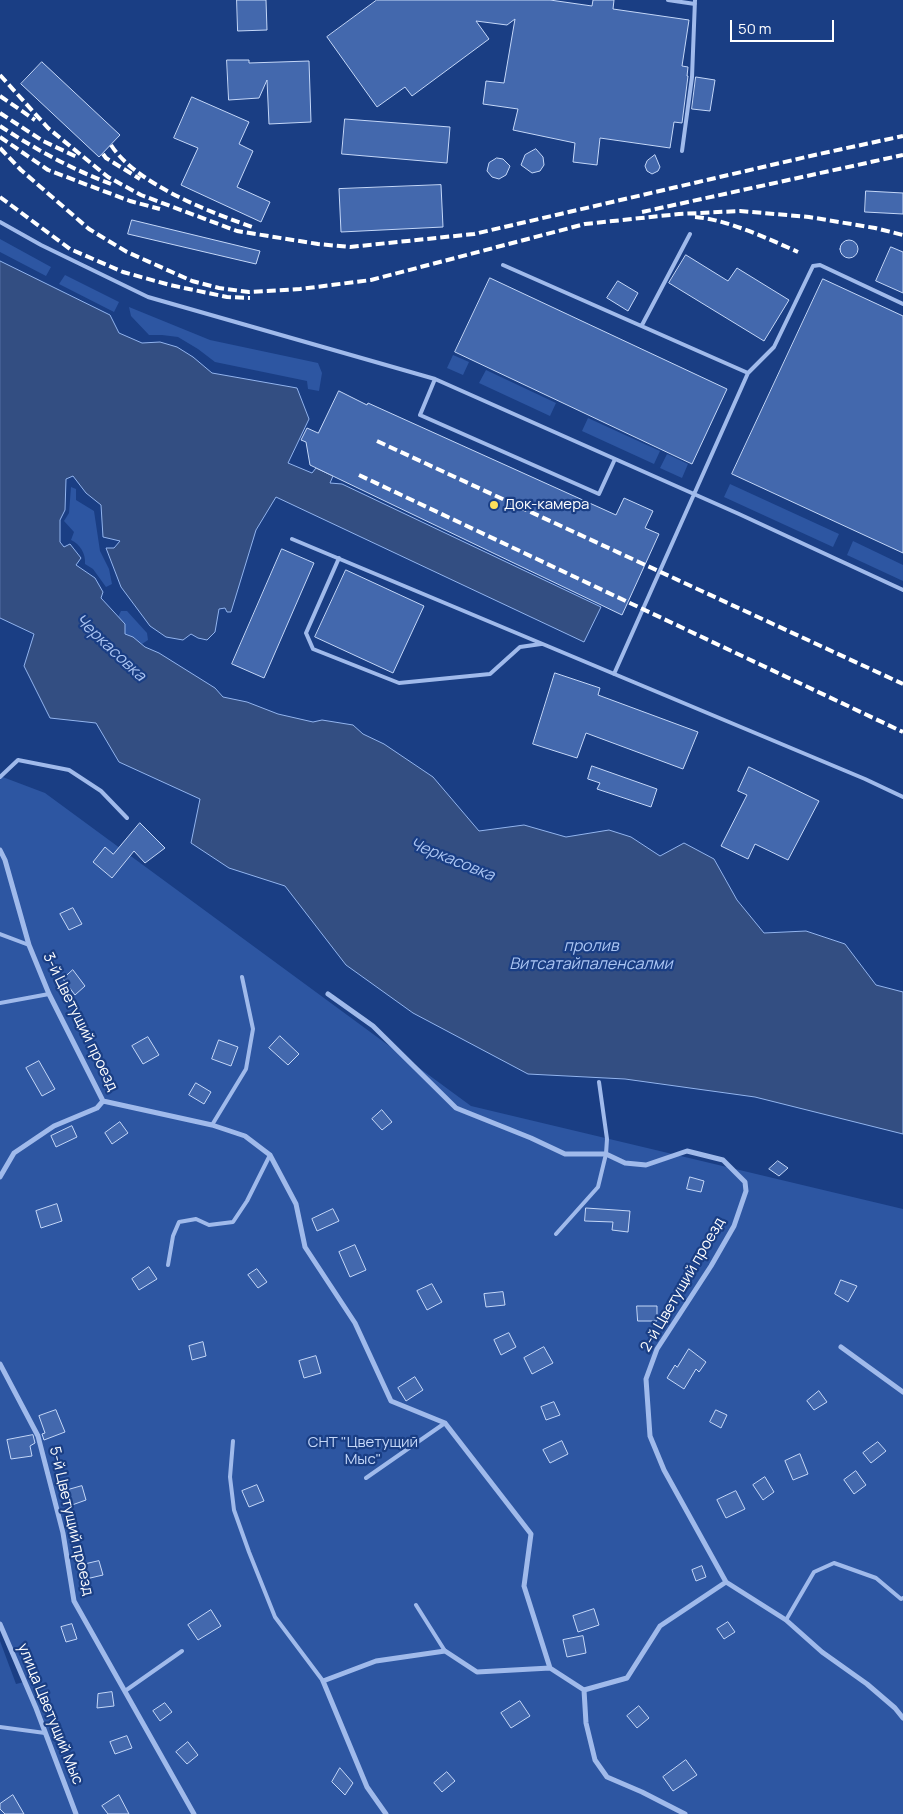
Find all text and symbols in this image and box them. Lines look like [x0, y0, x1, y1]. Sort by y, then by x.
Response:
scale bar [733, 10, 837, 42]
text: 50 m [738, 18, 772, 39]
place label: Док-камера [504, 496, 589, 514]
marker: Док-камера [488, 499, 500, 511]
water label: Черкасовка [71, 610, 149, 686]
water label: Черкасовка [407, 834, 497, 886]
water label: пролив Витсатайпаленсалми [509, 937, 673, 975]
street label: 3-й Цветущий проезд [39, 950, 121, 1094]
street label: 2-й Цветущий проезд [637, 1215, 729, 1355]
park label: СНТ "Цветущий Мыс" [308, 1434, 418, 1469]
street label: 5-й Цветущий проезд [45, 1445, 97, 1597]
street label: улица Цветущий Мыс [13, 1641, 87, 1787]

